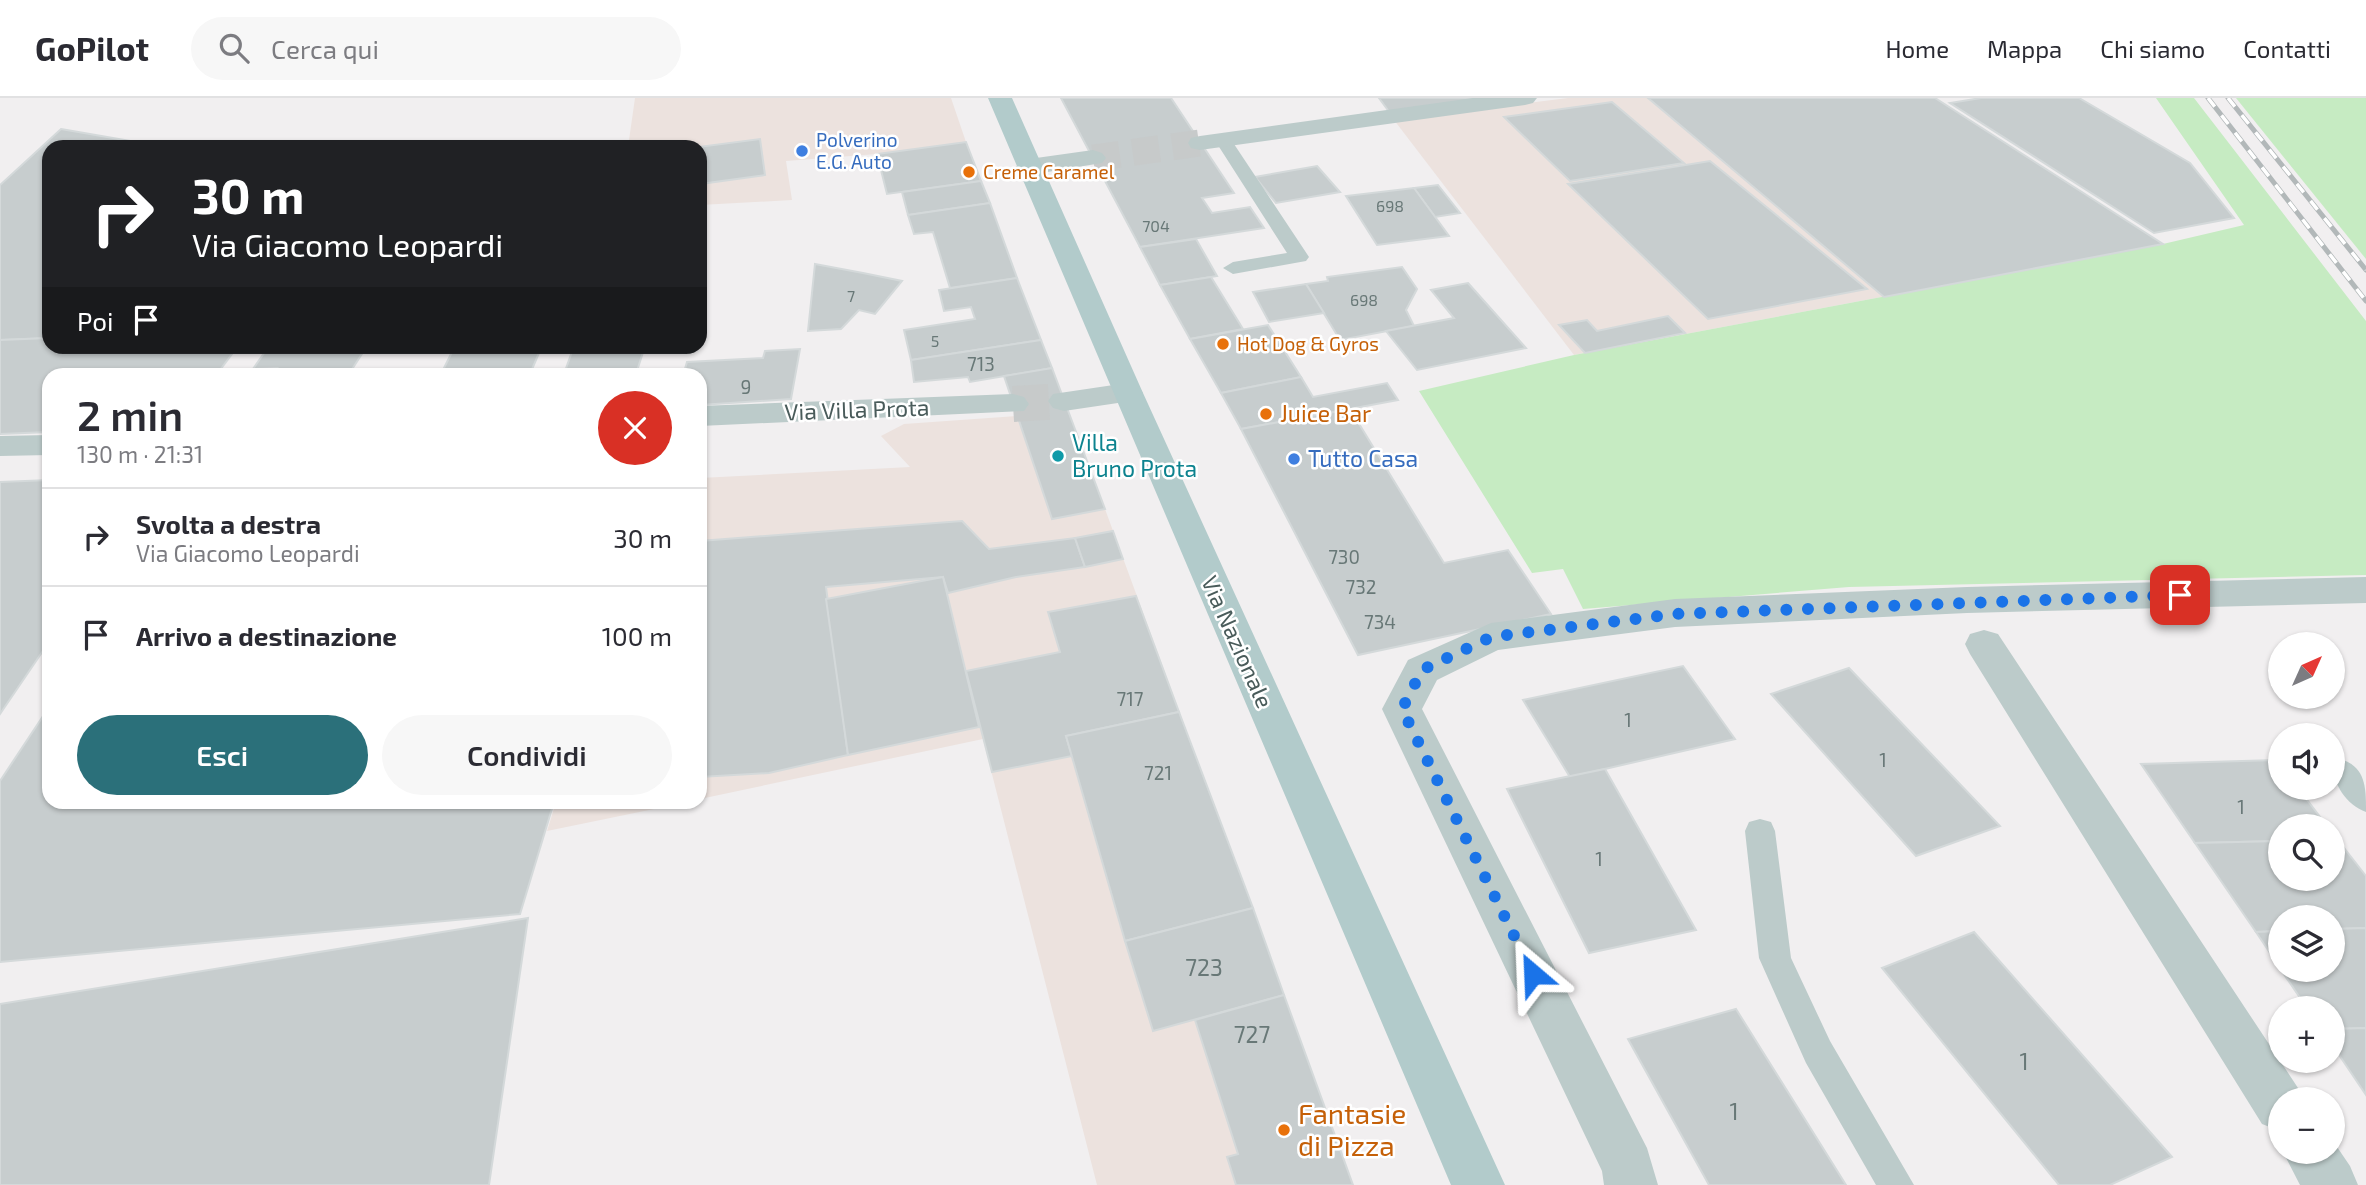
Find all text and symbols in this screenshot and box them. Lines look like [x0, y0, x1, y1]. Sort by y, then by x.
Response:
search box [191, 17, 681, 80]
text: GoPilot [35, 28, 149, 68]
icon: search [215, 29, 253, 67]
text: Cerca qui [271, 33, 379, 64]
text: Home [1885, 34, 1949, 63]
text: Mappa [1987, 34, 2062, 63]
text: Chi siamo [2100, 34, 2205, 63]
text: Contatti [2243, 34, 2331, 63]
place label: Polverino E.G. Auto [816, 128, 897, 173]
marker: Polverino E.G. Auto [794, 143, 810, 159]
place label: Creme Caramel [983, 160, 1115, 183]
marker: Creme Caramel [961, 164, 977, 180]
text: 30 m [192, 165, 304, 224]
icon: right [77, 168, 168, 259]
house number: 698 [1376, 196, 1404, 215]
house number: 704 [1142, 216, 1170, 235]
text: Via Giacomo Leopardi [192, 225, 503, 263]
house number: 7 [847, 286, 855, 305]
house number: 698 [1350, 290, 1378, 309]
icon: arrive [127, 301, 165, 339]
text: Poi [77, 305, 113, 336]
house number: 5 [931, 331, 939, 350]
place label: Hot Dog & Gyros [1237, 332, 1379, 355]
marker: Hot Dog & Gyros [1215, 336, 1231, 352]
house number: 713 [967, 352, 995, 375]
house number: 9 [741, 375, 751, 398]
text: 2 min [77, 389, 183, 439]
button: close [598, 391, 672, 465]
street label: Via Villa Prota [784, 392, 930, 426]
place label: Juice Bar [1280, 399, 1371, 427]
marker: Juice Bar [1258, 406, 1274, 422]
place label: Villa Bruno Prota [1072, 428, 1197, 482]
text: 130 m · 21:31 [77, 440, 203, 468]
place label: Tutto Casa [1308, 444, 1418, 472]
marker: Villa Bruno Prota [1050, 448, 1066, 464]
marker: Tutto Casa [1286, 451, 1302, 467]
text: Svolta a destra [136, 508, 321, 539]
icon: right [77, 518, 115, 556]
text: 30 m [613, 522, 672, 553]
text: Via Giacomo Leopardi [136, 539, 360, 567]
house number: 730 [1328, 545, 1360, 568]
pin [2150, 565, 2210, 625]
street label: Via Nazionale [1196, 571, 1280, 712]
house number: 732 [1346, 575, 1376, 598]
icon: arrive [2161, 576, 2199, 614]
house number: 734 [1364, 610, 1396, 633]
icon: arrive [77, 616, 115, 654]
text: Arrivo a destinazione [136, 620, 397, 651]
text: 100 m [602, 620, 672, 651]
north arrow [2268, 632, 2345, 709]
map controls [2268, 632, 2345, 1164]
house number: 717 [1116, 687, 1144, 710]
house number: 1 [1624, 708, 1632, 731]
button: Esci [77, 715, 368, 795]
button: Condividi [382, 715, 672, 795]
button: sound [2268, 723, 2345, 800]
house number: 1 [1879, 748, 1887, 771]
house number: 721 [1144, 761, 1172, 784]
house number: 1 [2237, 795, 2245, 818]
button: search [2268, 814, 2345, 891]
house number: 1 [1595, 847, 1603, 870]
button: layers [2268, 905, 2345, 982]
position arrow [1496, 937, 1570, 1011]
house number: 723 [1185, 953, 1223, 981]
button: + [2268, 996, 2345, 1073]
house number: 727 [1234, 1020, 1270, 1048]
house number: 1 [2019, 1047, 2029, 1075]
button: − [2268, 1087, 2345, 1164]
place label: Fantasie di Pizza [1298, 1096, 1406, 1162]
house number: 1 [1729, 1097, 1739, 1125]
marker: Fantasie di Pizza [1276, 1122, 1292, 1138]

